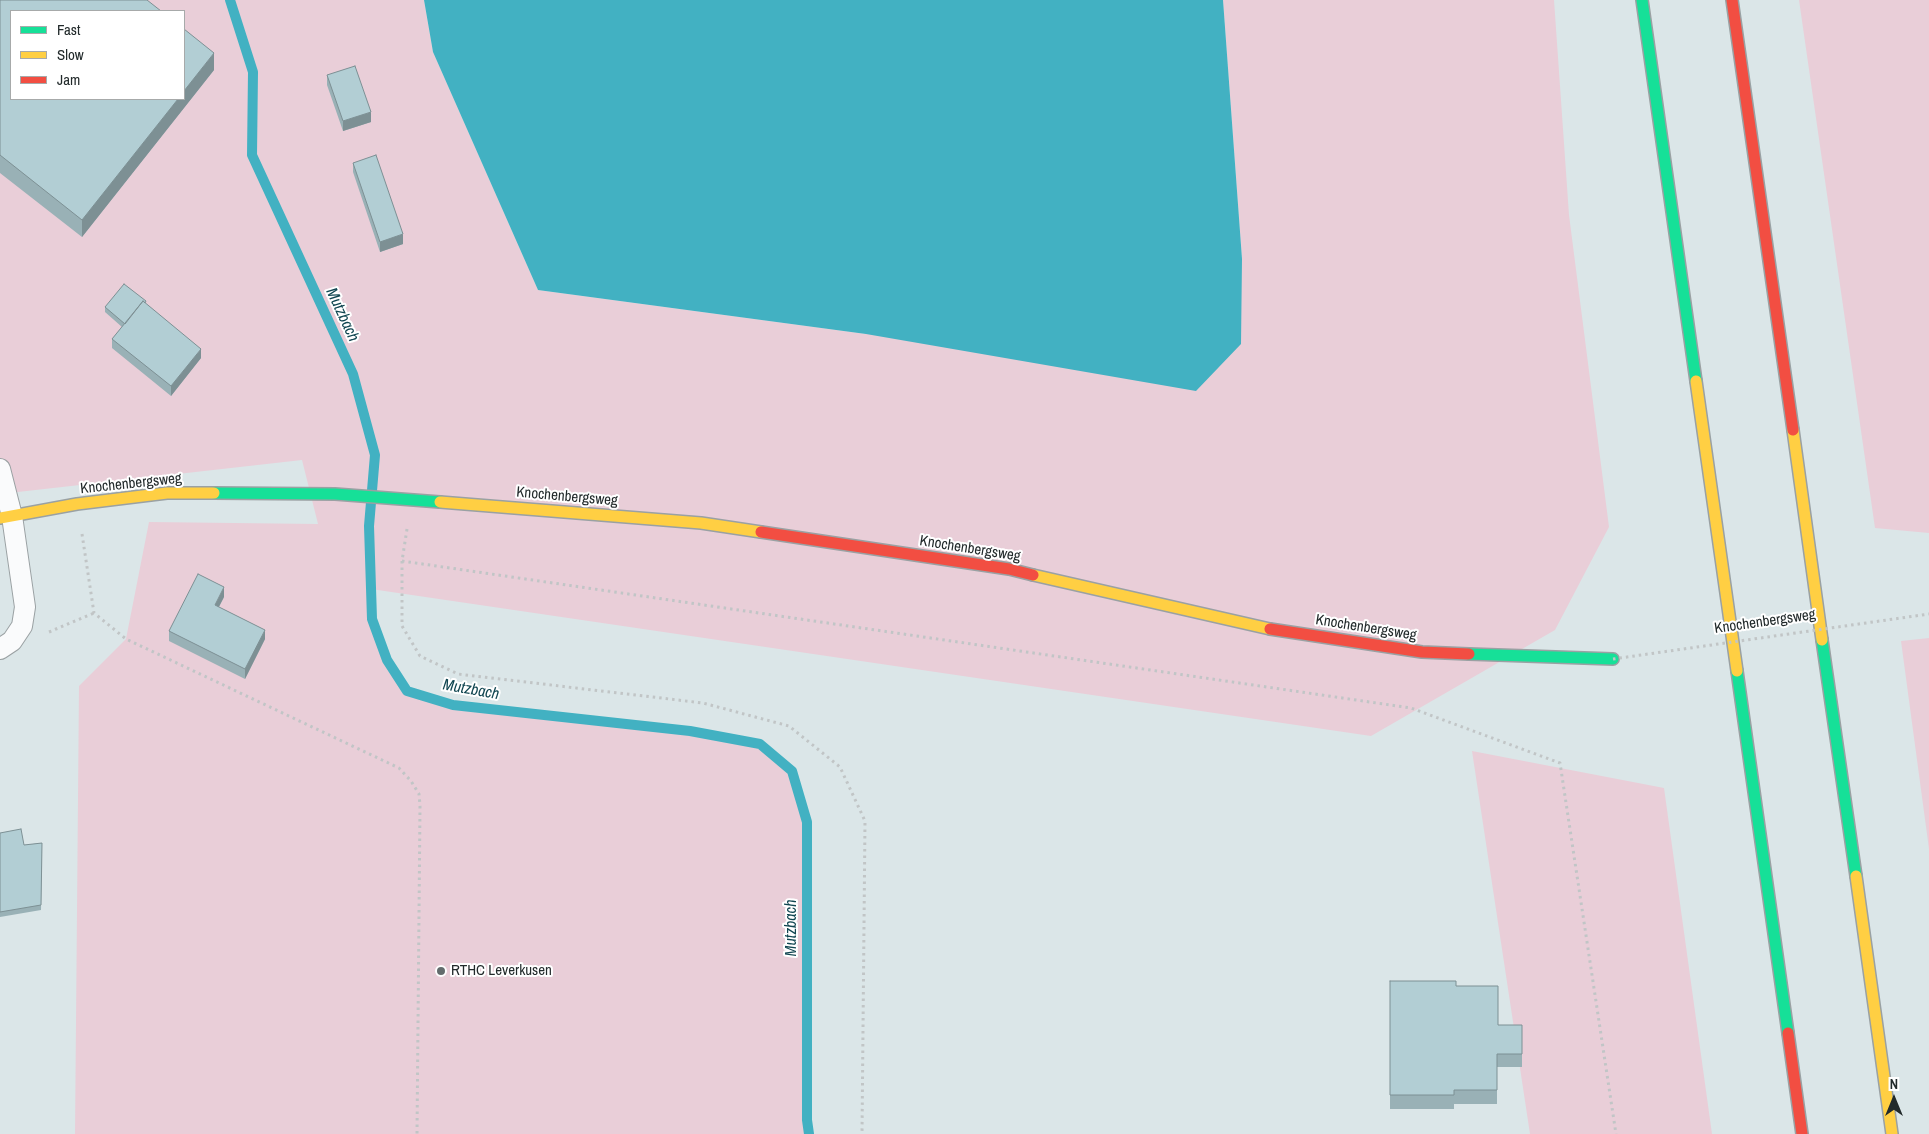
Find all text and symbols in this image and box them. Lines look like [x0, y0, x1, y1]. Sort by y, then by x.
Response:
legend [10, 10, 185, 100]
text: Fast [57, 19, 80, 40]
text: Slow [57, 44, 84, 65]
text: Jam [57, 69, 80, 90]
water label: Mutzbach [321, 285, 363, 345]
street label: Knochenbergsweg [79, 470, 183, 498]
street label: Knochenbergsweg [515, 484, 619, 510]
street label: Knochenbergsweg [918, 532, 1022, 566]
street label: Knochenbergsweg [1713, 606, 1817, 638]
street label: Knochenbergsweg [1314, 611, 1418, 645]
water label: Mutzbach [441, 676, 501, 704]
water label: Mutzbach [782, 900, 802, 956]
place label: RTHC Leverkusen [451, 962, 552, 980]
marker: RTHC Leverkusen [435, 965, 447, 977]
north arrow [1869, 1074, 1919, 1124]
text: N [1890, 1075, 1898, 1093]

